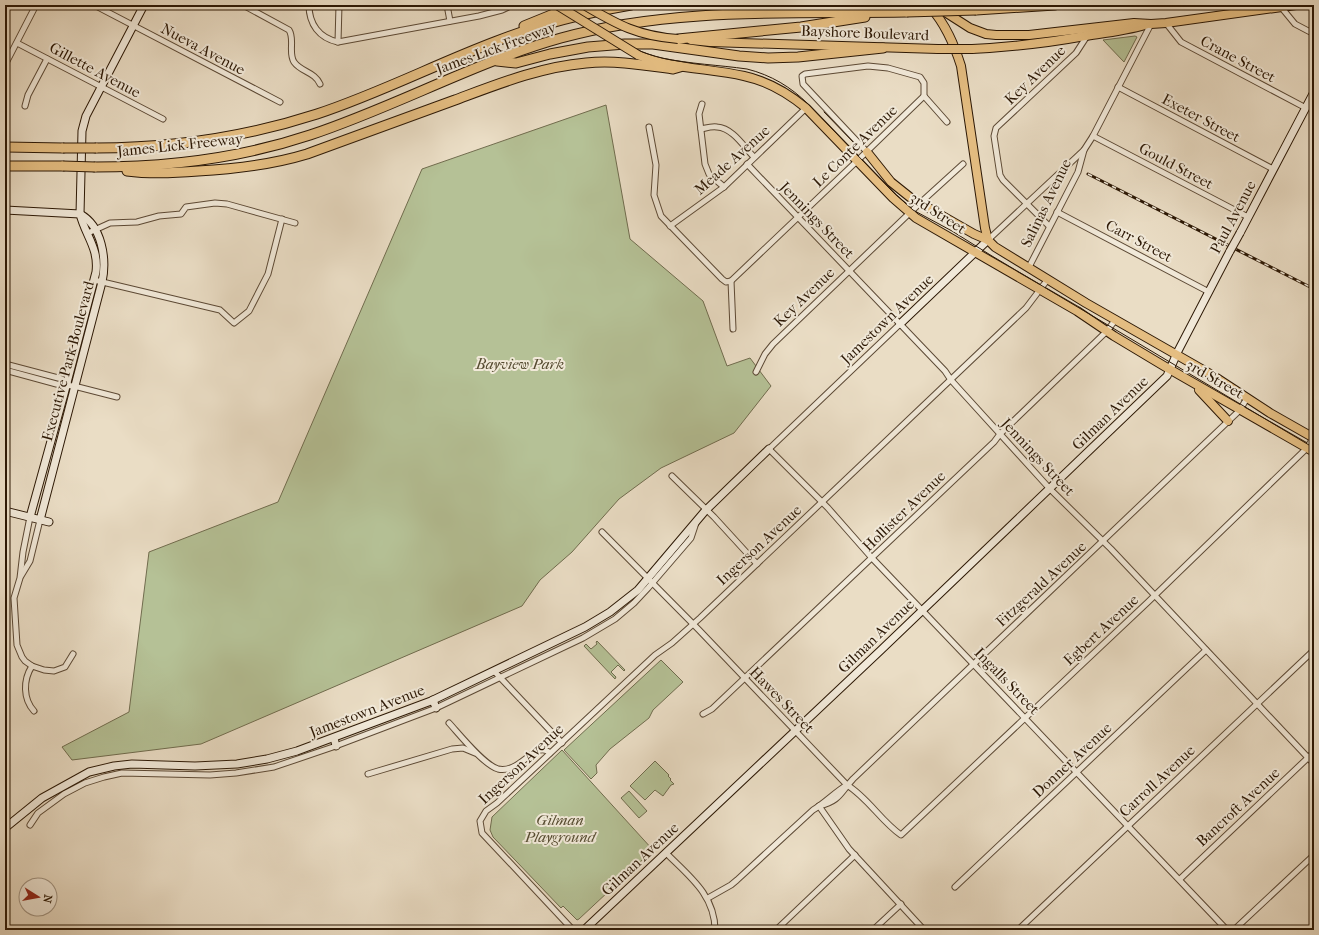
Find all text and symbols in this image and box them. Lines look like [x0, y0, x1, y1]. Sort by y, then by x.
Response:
street label: James Lick Freeway [433, 18, 559, 78]
street label: Nueva Avenue [158, 19, 249, 79]
street label: Bayshore Boulevard [801, 22, 930, 44]
street label: Crane Street [1197, 32, 1279, 87]
street label: Gillette Avenue [46, 38, 144, 102]
street label: Key Avenue [1001, 41, 1070, 108]
street label: Exeter Street [1159, 90, 1244, 146]
street label: Le Conte Avenue [809, 101, 901, 191]
street label: Meade Avenue [691, 121, 774, 199]
street label: James Lick Freeway [115, 129, 245, 161]
street label: Gould Street [1136, 139, 1217, 193]
street label: Salinas Avenue [1017, 155, 1075, 250]
street label: Jennings Street [775, 177, 859, 263]
street label: Paul Avenue [1206, 177, 1260, 257]
street label: 3rd Street [907, 188, 970, 238]
street label: Carr Street [1103, 216, 1176, 266]
street label: Key Avenue [770, 263, 839, 330]
street label: Jamestown Avenue [836, 270, 937, 368]
street label: Executive Park Boulevard [38, 278, 98, 443]
park label: Bayview Park [475, 355, 564, 373]
street label: 3rd Street [1183, 355, 1247, 403]
street label: Gilman Avenue [1068, 372, 1152, 454]
street label: Jennings Street [997, 414, 1079, 500]
street label: Hollister Avenue [859, 467, 950, 555]
street label: Ingerson Avenue [713, 501, 806, 589]
street label: Fitzgerald Avenue [992, 537, 1090, 630]
street label: Egbert Avenue [1060, 590, 1143, 669]
street label: Gilman Avenue [834, 595, 918, 677]
street label: Ingalls Street [971, 644, 1044, 719]
street label: Hawes Street [746, 663, 818, 737]
street label: Jamestown Avenue [306, 681, 428, 742]
street label: Donner Avenue [1029, 718, 1116, 801]
street label: Ingerson Avenue [475, 720, 568, 808]
street label: Carroll Avenue [1115, 741, 1199, 821]
street label: Bancroft Avenue [1192, 763, 1284, 850]
park label: Gilman Playground [524, 811, 598, 846]
street label: Gilman Avenue [598, 818, 683, 899]
north arrow [18, 877, 58, 917]
text: N [40, 893, 55, 905]

